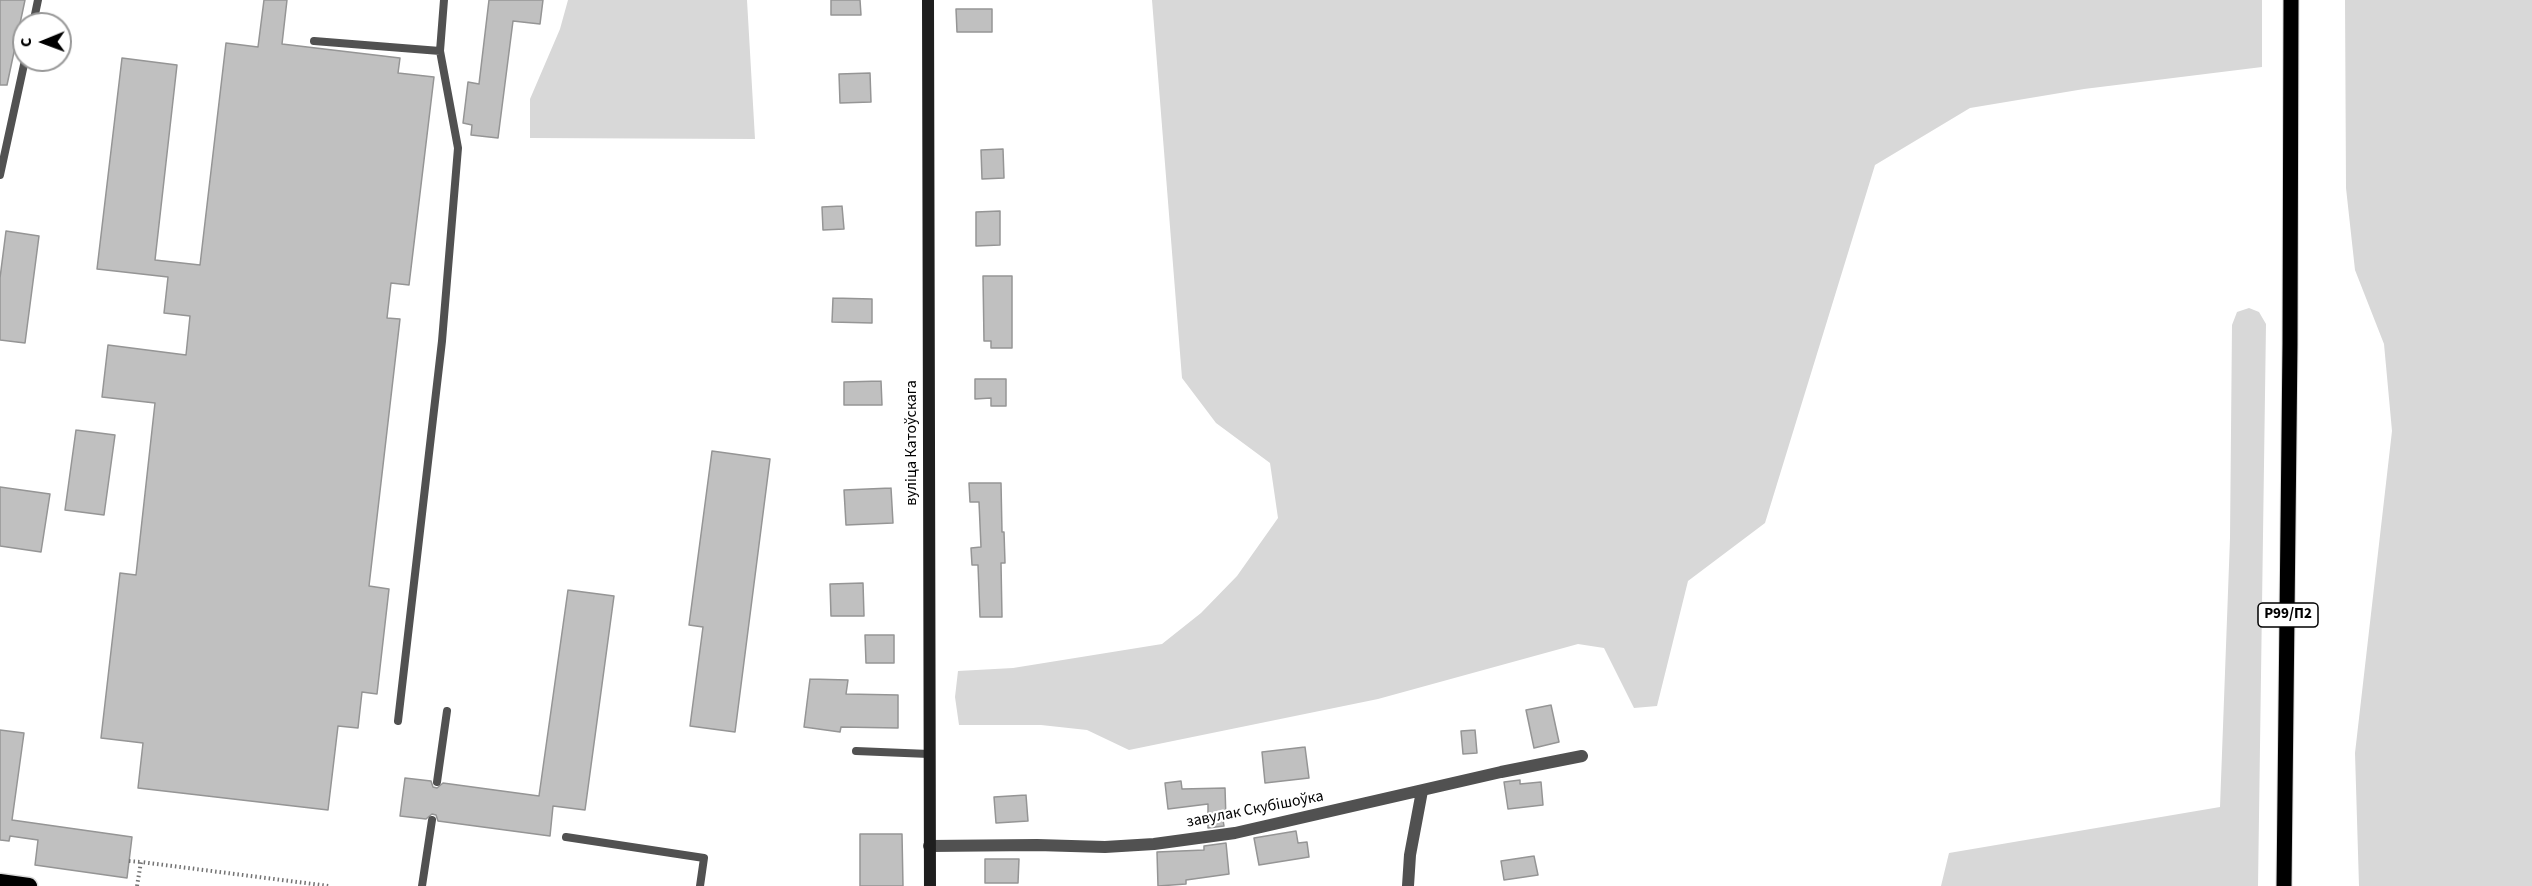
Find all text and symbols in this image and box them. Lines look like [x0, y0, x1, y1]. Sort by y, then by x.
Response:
north arrow [12, 12, 72, 72]
text: С [15, 37, 37, 47]
street label: вуліца Катоўскага [902, 380, 922, 506]
road number: Р99/П2 [2258, 603, 2318, 627]
street label: завулак Скубішоўка [1185, 787, 1325, 833]

